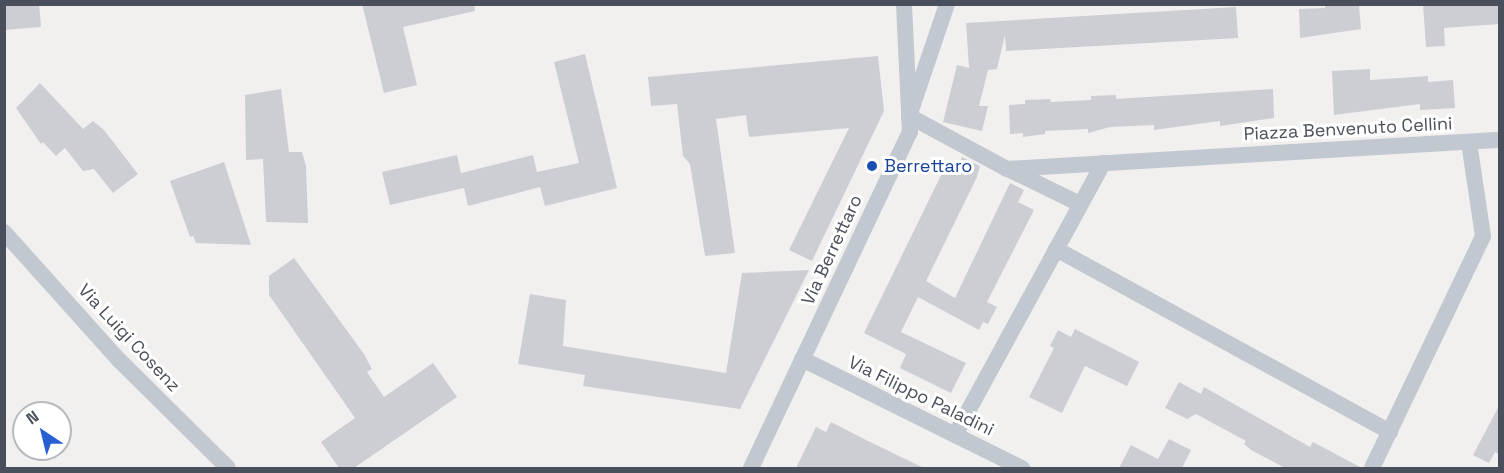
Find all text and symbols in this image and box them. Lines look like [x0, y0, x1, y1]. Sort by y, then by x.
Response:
street label: Piazza Benvenuto Cellini [1243, 113, 1453, 145]
place label: Berrettaro [884, 155, 972, 177]
marker: Berrettaro [865, 159, 879, 173]
street label: Via Berrettaro [797, 192, 867, 308]
street label: Via Luigi Cosenz [74, 280, 184, 396]
street label: Via Filippo Paladini [845, 351, 997, 441]
north arrow [12, 401, 72, 461]
text: N [22, 406, 43, 429]

